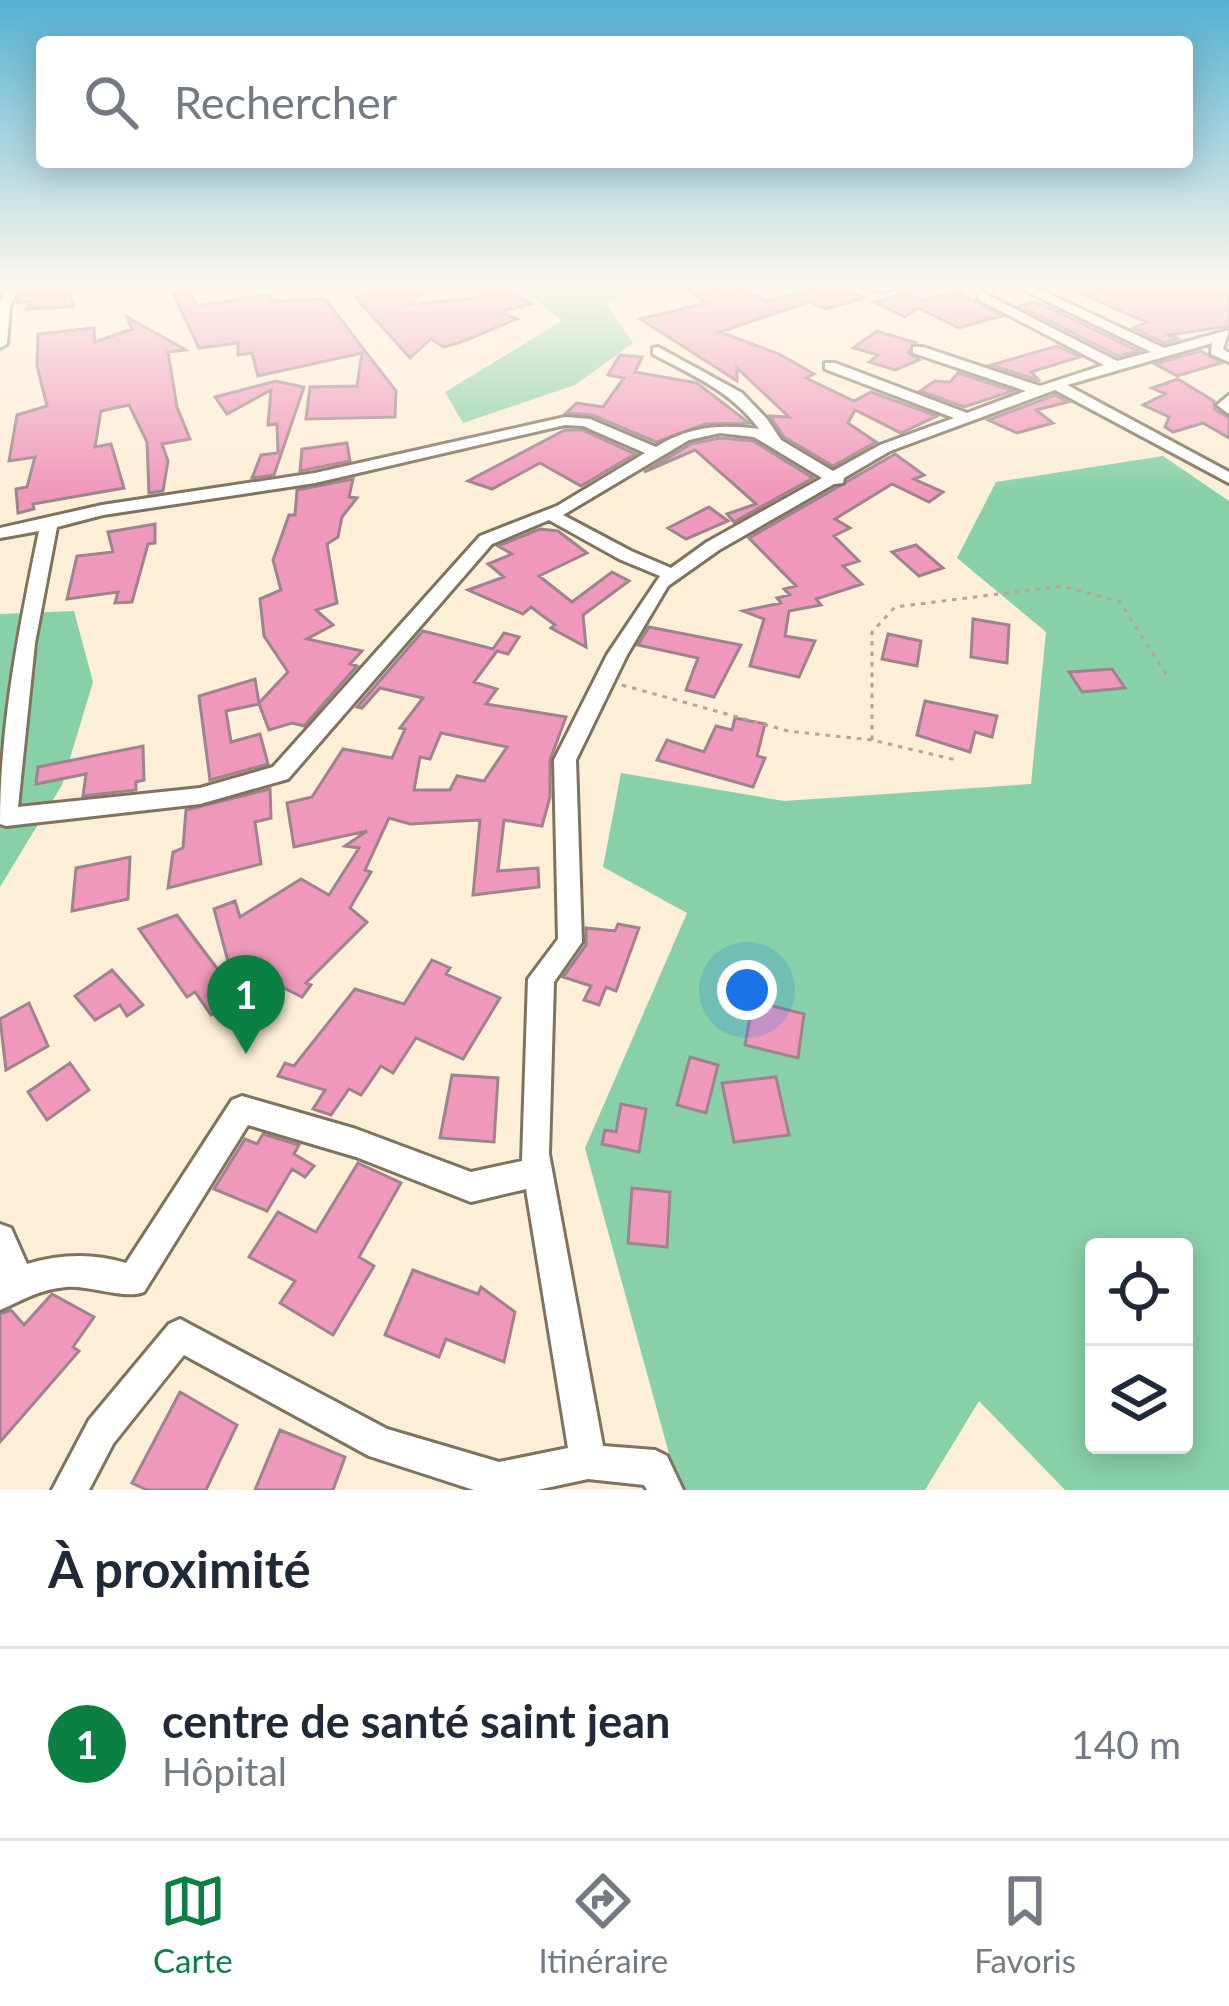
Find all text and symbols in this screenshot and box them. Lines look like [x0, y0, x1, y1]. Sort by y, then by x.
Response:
search box [36, 36, 1193, 168]
icon: search [78, 69, 144, 135]
text: Rechercher [174, 75, 397, 129]
pin: 1 [207, 955, 285, 1054]
your location [717, 960, 777, 1020]
map controls [1085, 1238, 1193, 1454]
button: locate [1085, 1238, 1193, 1346]
button: layers [1085, 1346, 1193, 1454]
text: À proximité [48, 1538, 311, 1599]
text: centre de santé saint jean [162, 1694, 670, 1748]
text: 1 [76, 1721, 98, 1767]
text: 140 m [1071, 1721, 1181, 1767]
text: Hôpital [162, 1748, 287, 1794]
tab: Carte [153, 1868, 233, 1980]
tab: Itinéraire [539, 1868, 668, 1980]
tab: Favoris [974, 1868, 1076, 1980]

